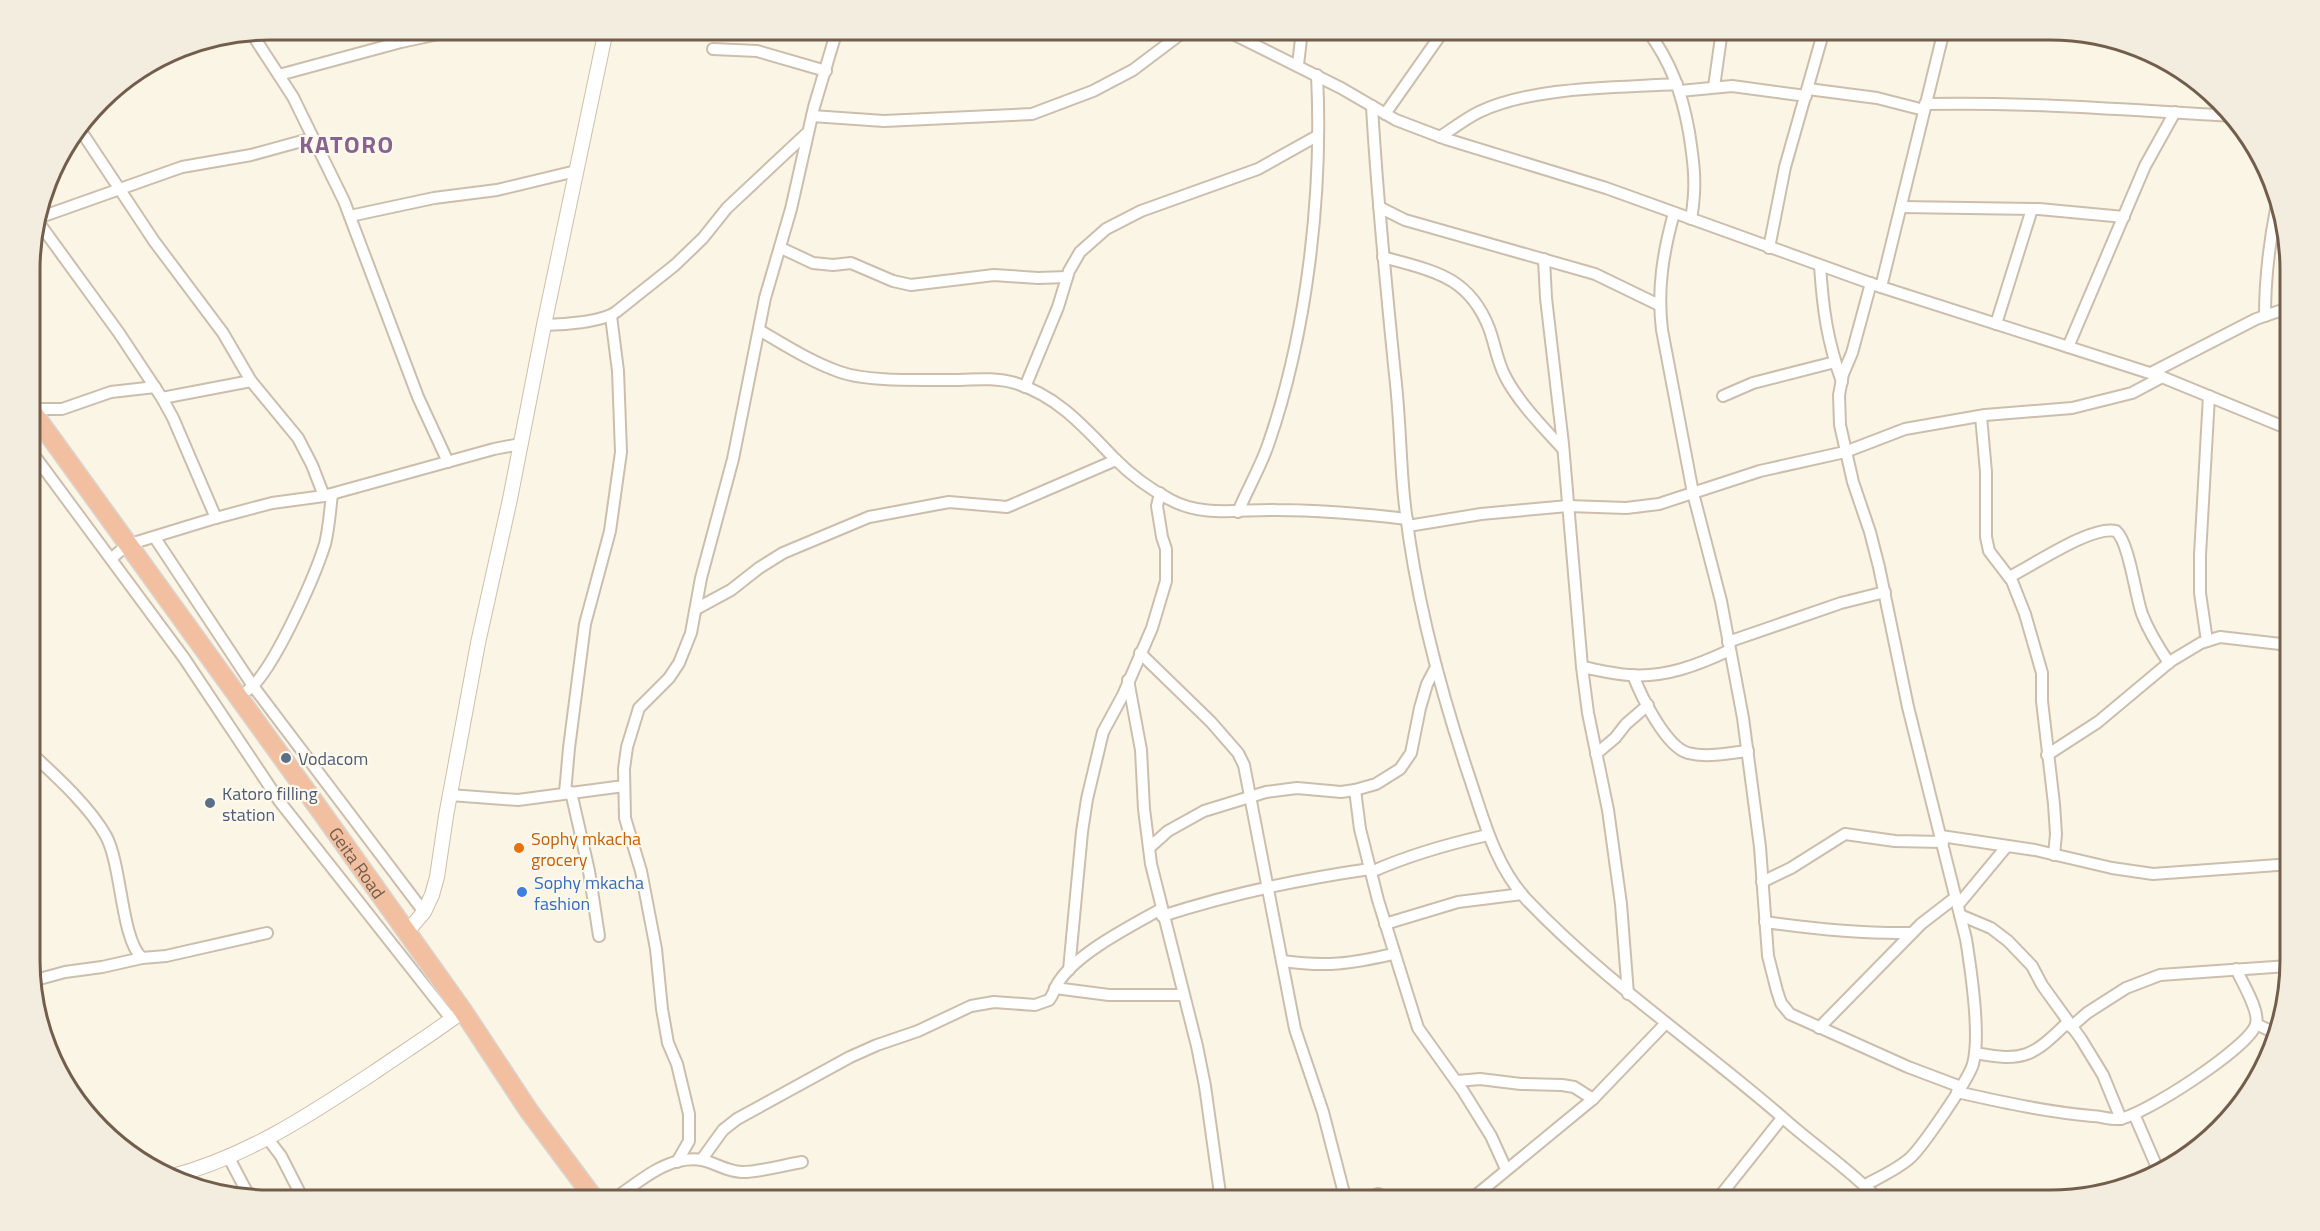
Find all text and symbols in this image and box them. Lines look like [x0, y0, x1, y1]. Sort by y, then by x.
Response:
district label: KATORO [299, 126, 395, 162]
place label: Vodacom [298, 745, 368, 772]
marker: Vodacom [279, 751, 293, 765]
place label: Katoro filling station [222, 780, 318, 828]
marker: Katoro filling station [203, 796, 217, 810]
street label: Geita Road [322, 821, 392, 904]
place label: Sophy mkacha grocery [531, 825, 641, 873]
marker: Sophy mkacha grocery [512, 841, 526, 855]
place label: Sophy mkacha fashion [534, 869, 644, 917]
marker: Sophy mkacha fashion [515, 885, 529, 899]

